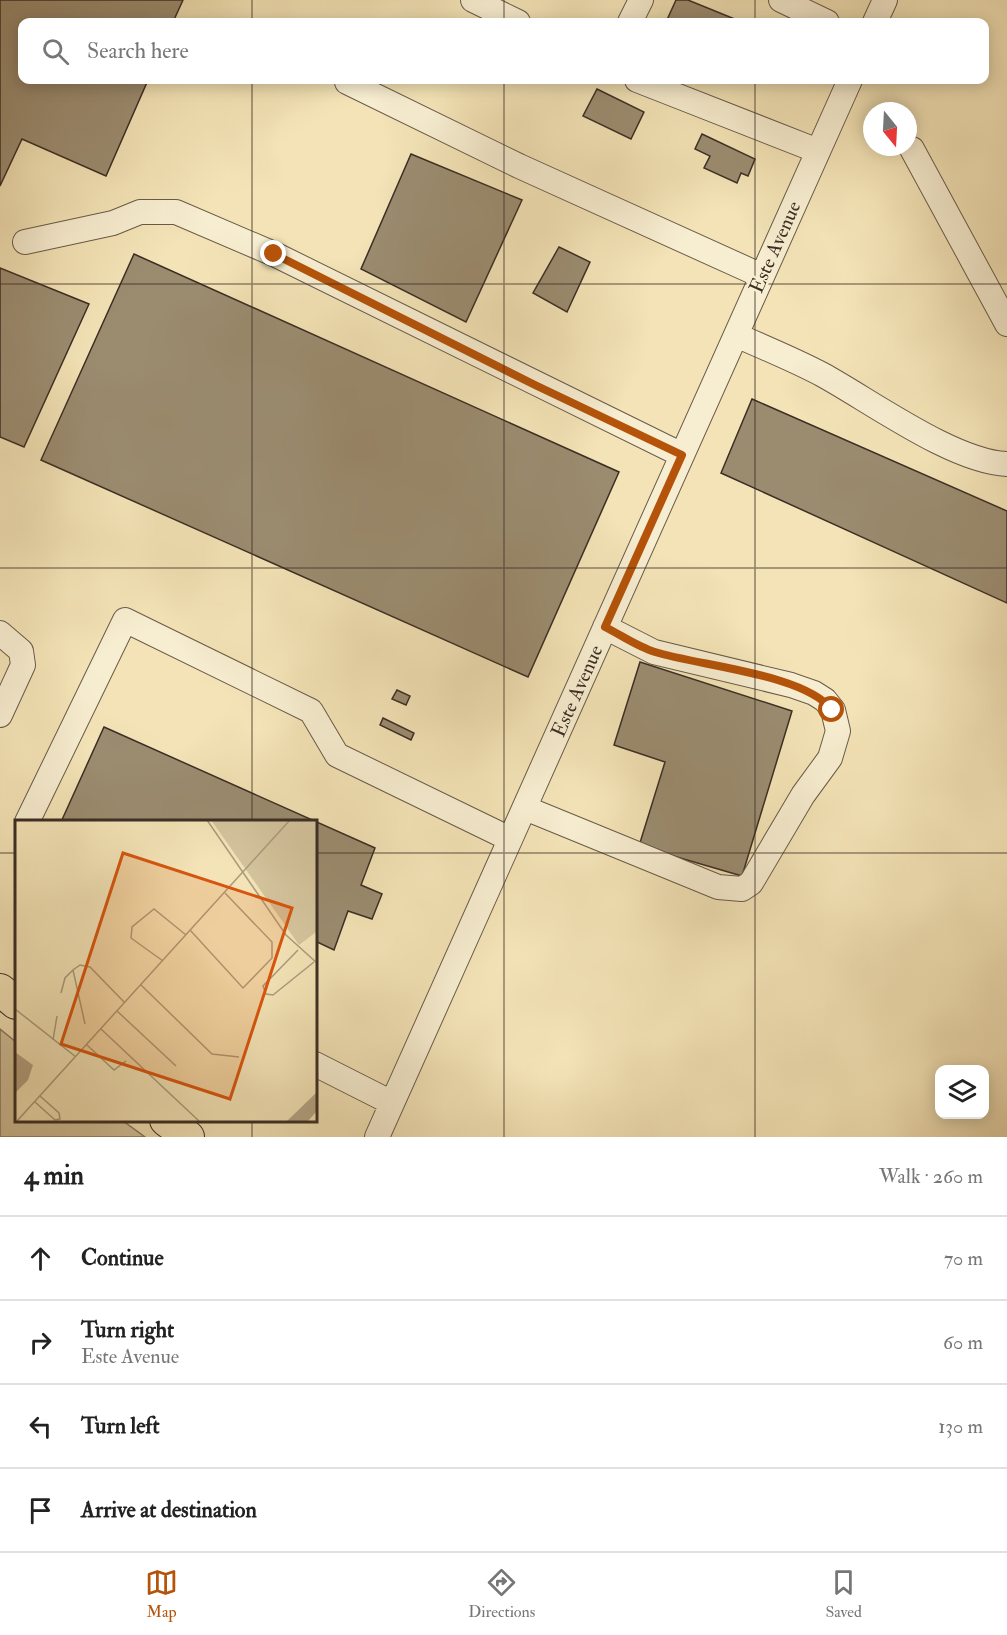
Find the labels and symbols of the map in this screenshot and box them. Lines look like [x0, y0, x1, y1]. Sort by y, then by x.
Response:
north arrow [863, 102, 917, 156]
street label: Este Avenue [744, 197, 806, 297]
route end [260, 240, 286, 266]
street label: Este Avenue [546, 641, 608, 741]
route start [818, 696, 844, 722]
inset map [15, 820, 316, 1122]

